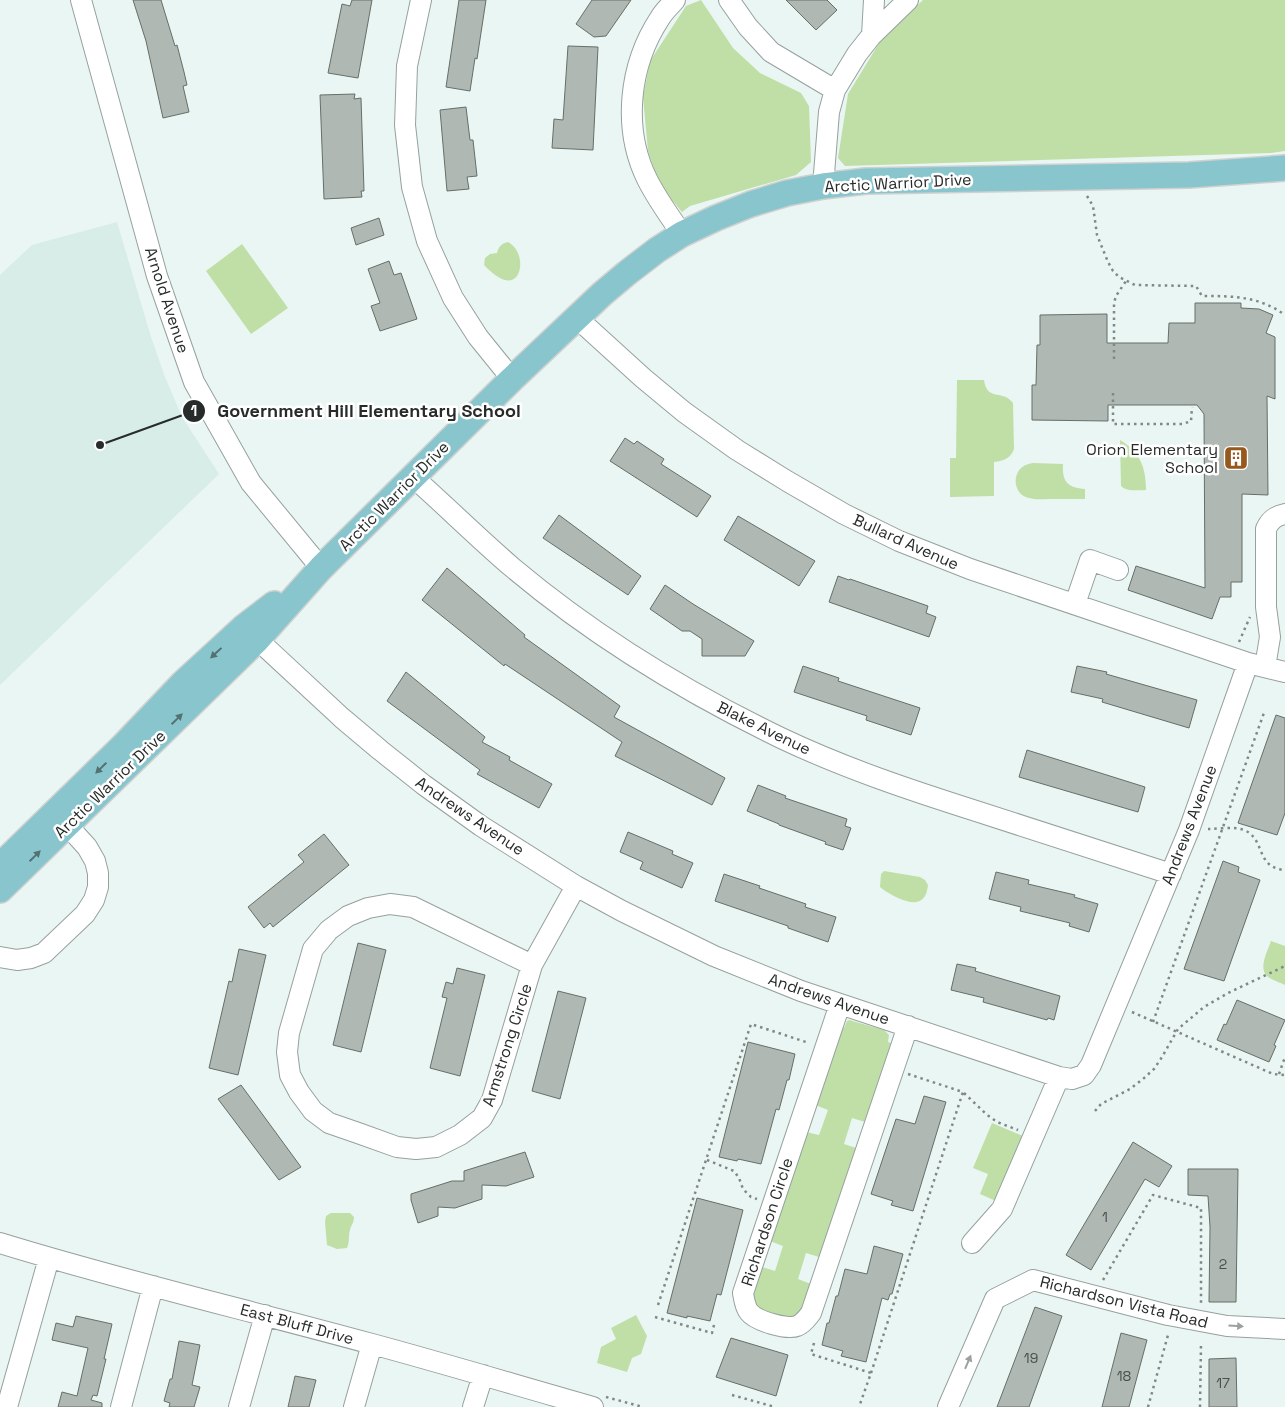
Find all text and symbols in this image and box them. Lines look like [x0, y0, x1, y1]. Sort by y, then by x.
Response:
street label: Arctic Warrior Drive [824, 169, 972, 197]
street label: Arnold Avenue [140, 244, 194, 356]
callout: Government Hill Elementary School [182, 394, 530, 427]
text: Government Hill Elementary School [217, 399, 521, 422]
text: 1 [191, 401, 197, 420]
street label: Arctic Warrior Drive [334, 436, 454, 556]
place label: Orion Elementary School [1086, 439, 1218, 478]
building icon: Orion Elementary School [1223, 445, 1249, 471]
street label: Bullard Avenue [850, 509, 962, 575]
one-way arrow [210, 647, 222, 659]
street label: Blake Avenue [714, 696, 814, 760]
one-way arrow [170, 713, 182, 725]
street label: Arctic Warrior Drive [50, 725, 170, 843]
one-way arrow [95, 762, 107, 774]
street label: Andrews Avenue [1156, 762, 1222, 888]
street label: Andrews Avenue [412, 772, 528, 860]
one-way arrow [29, 850, 41, 862]
street label: Andrews Avenue [766, 968, 892, 1030]
street label: Armstrong Circle [477, 981, 537, 1109]
street label: Richardson Circle [736, 1155, 798, 1289]
house number: 1 [1102, 1208, 1108, 1226]
house number: 2 [1219, 1255, 1227, 1273]
street label: Richardson Vista Road [1038, 1271, 1210, 1333]
street label: East Bluff Drive [238, 1299, 356, 1349]
one-way arrow [1228, 1323, 1244, 1331]
house number: 19 [1024, 1349, 1038, 1367]
one-way arrow [964, 1355, 972, 1369]
house number: 18 [1117, 1367, 1132, 1385]
house number: 17 [1216, 1374, 1230, 1392]

